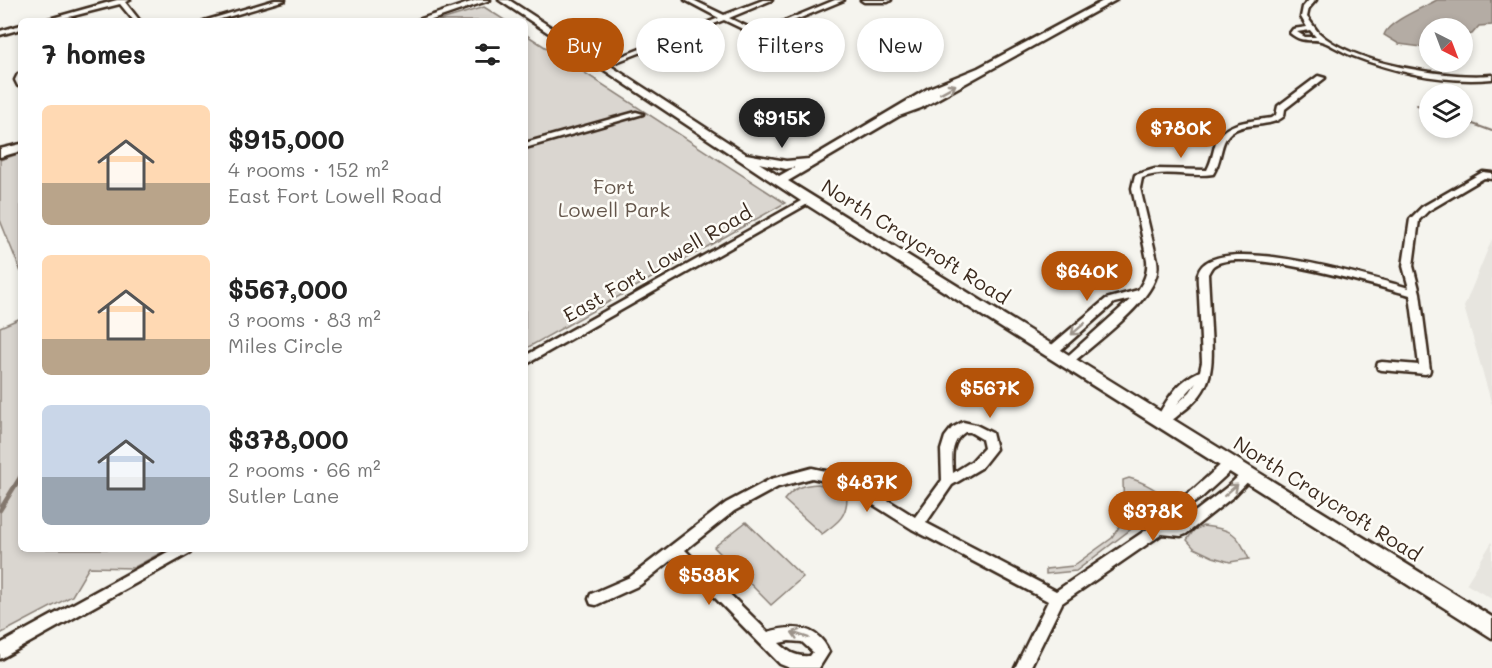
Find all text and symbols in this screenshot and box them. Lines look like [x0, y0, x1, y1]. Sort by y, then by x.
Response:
chip: Buy [546, 18, 624, 72]
chip: Rent [636, 18, 725, 72]
chip: Filters [737, 18, 845, 72]
chip: New [857, 18, 944, 72]
north arrow [1419, 18, 1473, 72]
map controls [1419, 18, 1473, 138]
text: 7 homes [42, 37, 146, 71]
icon: filters [471, 38, 504, 71]
one-way arrow [939, 83, 956, 95]
button: layers [1419, 84, 1473, 138]
pin: $915K [740, 98, 824, 149]
text: $915K [753, 104, 811, 130]
pin: $780K [1139, 108, 1223, 159]
text: $780K [1150, 114, 1212, 140]
text: $915,000 [228, 122, 345, 156]
icon: home [90, 129, 162, 201]
text: 4 rooms · 152 m² [228, 156, 389, 182]
park label: Fort Lowell Park [558, 173, 670, 222]
street label: North Craycroft Road [817, 173, 1015, 309]
text: East Fort Lowell Road [228, 182, 442, 208]
street label: East Fort Lowell Road [558, 198, 756, 328]
pin: $640K [1045, 251, 1129, 302]
text: $640K [1055, 257, 1119, 283]
text: $567,000 [228, 272, 348, 306]
icon: home [90, 279, 162, 351]
text: 3 rooms · 83 m² [228, 306, 381, 332]
one-way arrow [1070, 322, 1085, 336]
text: Miles Circle [228, 332, 343, 358]
pin: $567K [948, 368, 1032, 419]
text: $567K [960, 374, 1020, 400]
text: $378,000 [228, 422, 348, 456]
icon: home [90, 429, 162, 501]
street label: North Craycroft Road [1229, 430, 1427, 566]
text: 2 rooms · 66 m² [228, 456, 381, 482]
pin: $487K [825, 462, 909, 513]
text: $487K [836, 468, 898, 494]
text: Sutler Lane [228, 482, 339, 508]
one-way arrow [1223, 483, 1238, 497]
pin: $378K [1111, 491, 1195, 542]
text: $378K [1122, 497, 1184, 523]
pin: $538K [667, 555, 751, 606]
text: $538K [678, 561, 740, 587]
one-way arrow [791, 629, 809, 640]

